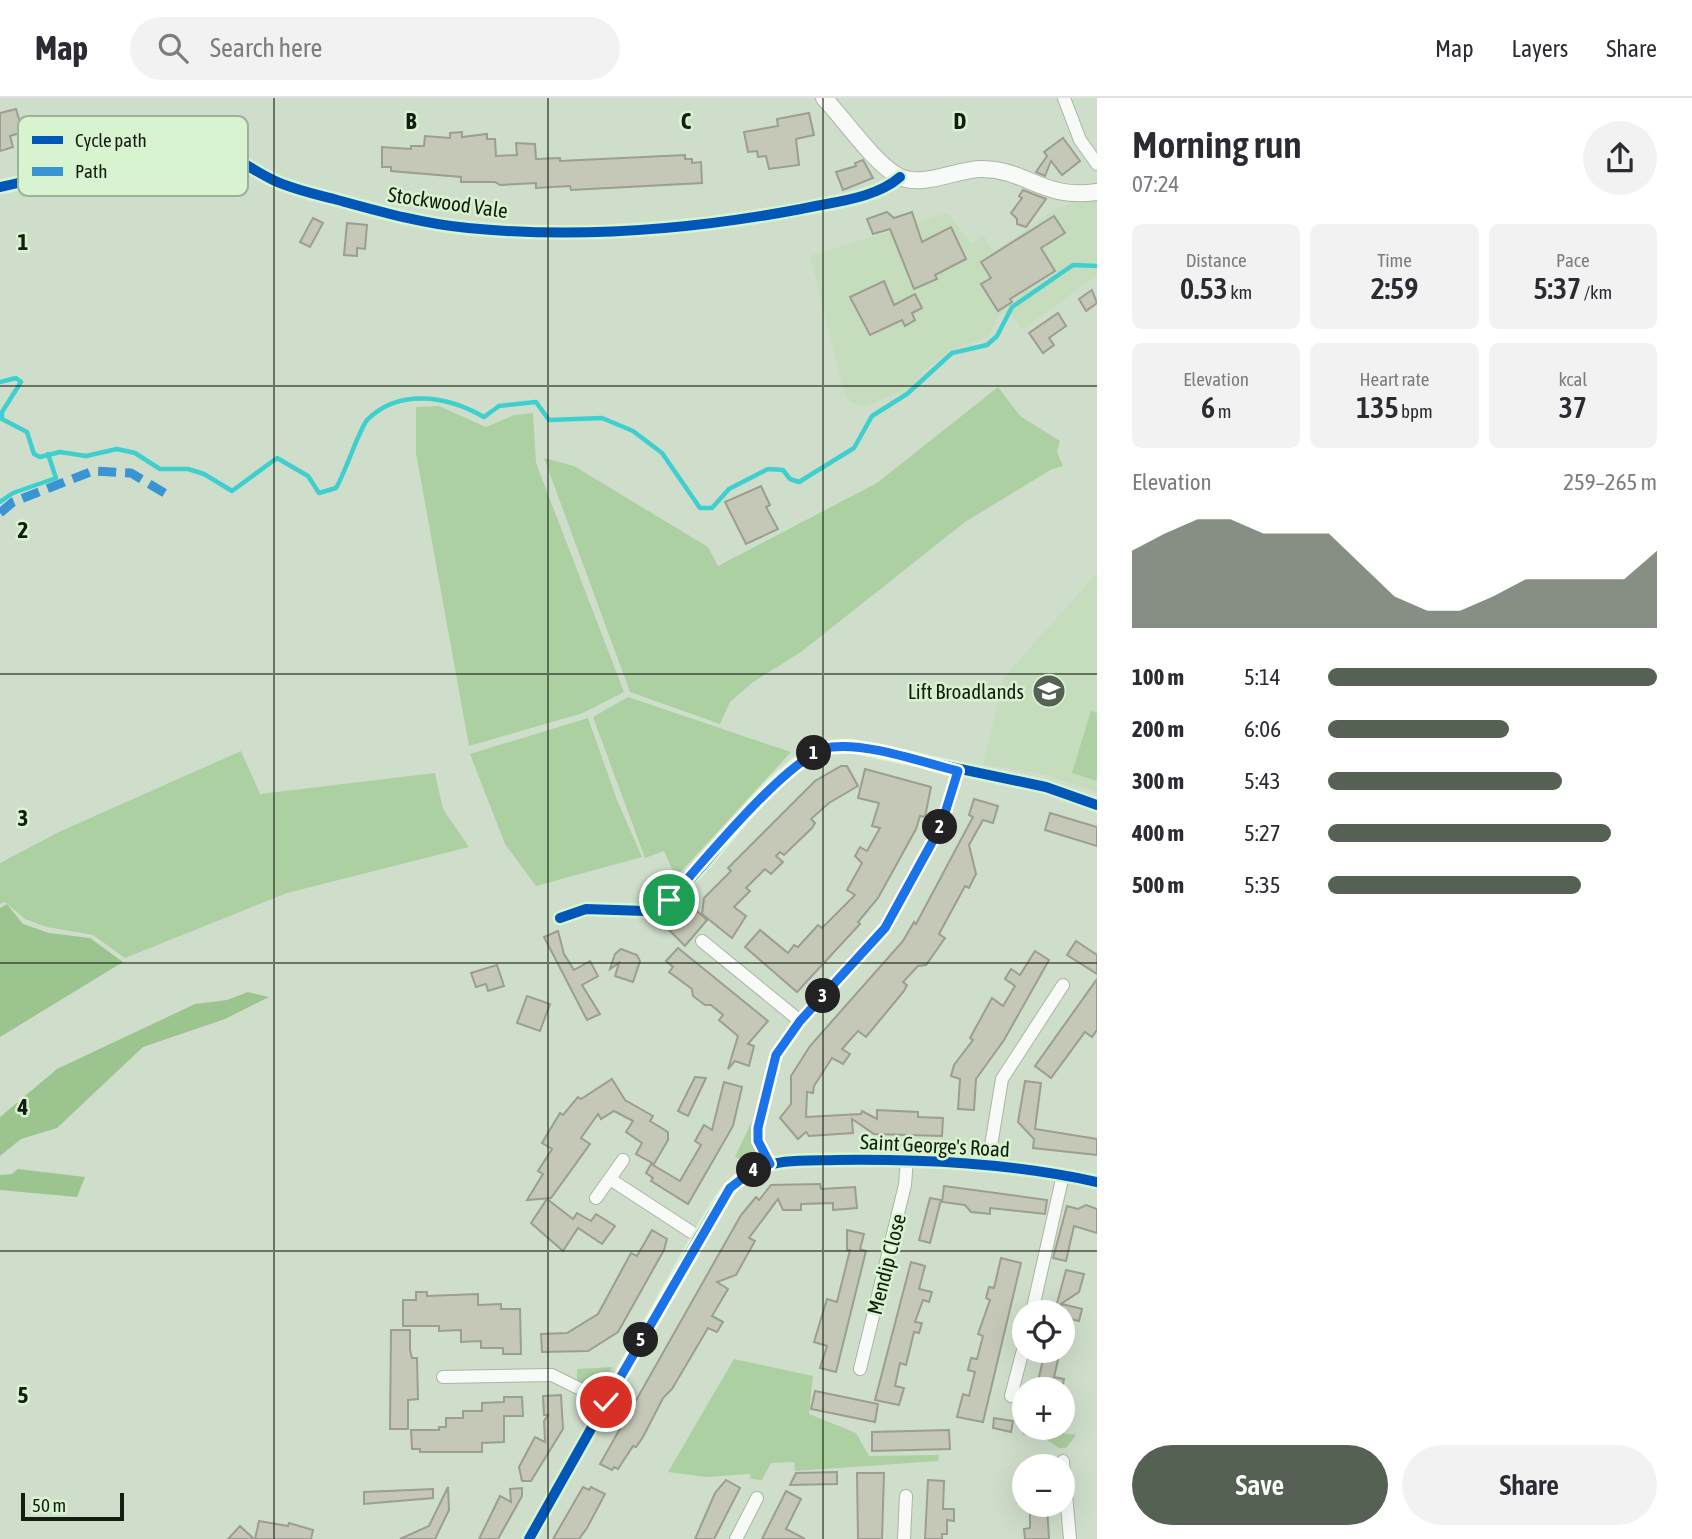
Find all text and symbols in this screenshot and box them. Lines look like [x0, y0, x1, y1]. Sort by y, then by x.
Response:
search box [130, 17, 620, 80]
text: Map [35, 29, 88, 67]
icon: search [154, 29, 192, 67]
text: Search here [210, 33, 322, 63]
text: Map [1435, 35, 1474, 62]
text: Layers [1512, 35, 1568, 62]
text: Share [1606, 35, 1657, 62]
text: B [406, 108, 417, 134]
text: C [681, 108, 692, 134]
text: D [954, 108, 967, 134]
legend [18, 116, 248, 196]
button: share [1583, 121, 1657, 195]
text: Morning run [1132, 123, 1302, 166]
text: Cycle path [75, 129, 147, 151]
text: Path [75, 160, 107, 182]
text: 07:24 [1132, 171, 1179, 197]
street label: Stockwood Vale [387, 182, 509, 222]
text: 1 [18, 229, 29, 255]
text: Distance [1186, 249, 1247, 271]
text: Time [1377, 249, 1412, 271]
text: Pace [1556, 249, 1590, 271]
text: 0.53 [1180, 271, 1228, 305]
text: 2:59 [1371, 271, 1418, 305]
text: 5:37 [1533, 271, 1581, 305]
text: km [1228, 281, 1252, 303]
text: /km [1581, 281, 1612, 303]
text: Elevation [1183, 368, 1249, 390]
text: Heart rate [1360, 368, 1429, 390]
text: kcal [1558, 368, 1587, 390]
text: 6 [1201, 390, 1215, 424]
text: 135 [1356, 390, 1399, 424]
text: 37 [1559, 390, 1587, 424]
text: m [1215, 400, 1231, 422]
text: bpm [1399, 400, 1433, 422]
text: Elevation [1132, 469, 1212, 495]
text: 259–265 m [1563, 469, 1657, 495]
text: 2 [18, 517, 28, 543]
text: 100 m [1132, 664, 1184, 690]
text: 5:14 [1244, 664, 1281, 690]
school or university icon: Lift Broadlands [1030, 672, 1068, 710]
place label: Lift Broadlands [908, 679, 1024, 703]
text: 200 m [1132, 716, 1184, 742]
text: 6:06 [1244, 716, 1281, 742]
pin: 1 [796, 736, 832, 770]
text: 1 [809, 741, 818, 763]
text: 300 m [1132, 768, 1184, 794]
text: 5:43 [1244, 768, 1281, 794]
text: 3 [18, 805, 28, 831]
pin: 2 [922, 810, 958, 844]
text: 2 [935, 815, 944, 837]
text: 400 m [1132, 820, 1184, 846]
text: 5:27 [1244, 820, 1281, 846]
pin [639, 870, 699, 930]
text: 500 m [1132, 872, 1184, 898]
text: 5:35 [1244, 872, 1281, 898]
icon: arrive [650, 881, 688, 919]
pin: 3 [806, 978, 840, 1014]
text: 3 [818, 984, 827, 1006]
text: 4 [17, 1094, 29, 1120]
street label: Saint George's Road [860, 1129, 1010, 1161]
pin: 4 [736, 1152, 772, 1188]
text: 4 [749, 1158, 758, 1180]
street label: Mendip Close [862, 1211, 910, 1317]
map controls [1012, 1300, 1075, 1517]
button: locate [1012, 1300, 1075, 1363]
pin: 5 [624, 1322, 658, 1358]
text: 5 [636, 1328, 645, 1350]
pin [576, 1372, 636, 1432]
button: + [1012, 1377, 1075, 1440]
text: 5 [18, 1382, 29, 1408]
icon: check [587, 1383, 625, 1421]
button: Save [1132, 1445, 1388, 1525]
button: Share [1402, 1445, 1657, 1525]
button: − [1012, 1454, 1075, 1517]
scale bar [21, 1490, 124, 1522]
text: 50 m [32, 1494, 66, 1516]

